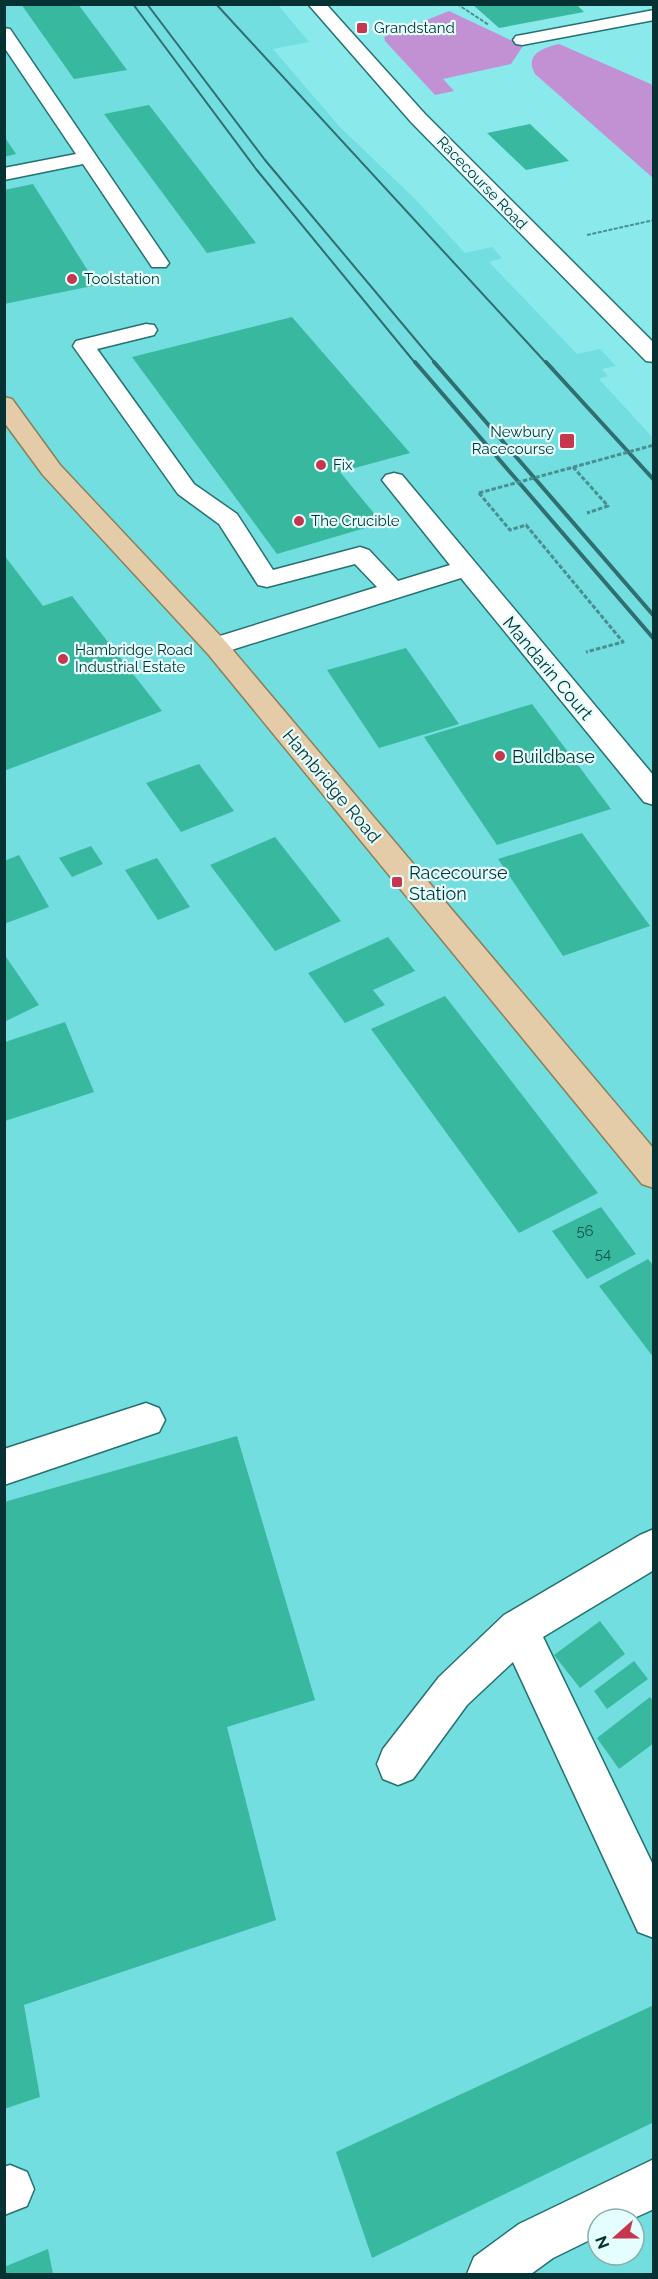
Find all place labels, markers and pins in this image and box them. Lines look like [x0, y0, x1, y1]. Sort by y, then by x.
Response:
place label: Grandstand [374, 19, 455, 37]
marker: Grandstand [355, 21, 369, 35]
place label: Toolstation [84, 270, 160, 288]
marker: Toolstation [65, 272, 79, 286]
place label: Newbury Racecourse [472, 423, 554, 458]
marker: Newbury Racecourse [558, 432, 576, 450]
place label: Fix [333, 456, 353, 474]
marker: Fix [314, 458, 328, 472]
place label: The Crucible [311, 512, 400, 530]
marker: The Crucible [292, 514, 306, 528]
place label: Hambridge Road Industrial Estate [75, 641, 193, 676]
marker: Hambridge Road Industrial Estate [56, 652, 70, 666]
place label: Buildbase [512, 746, 595, 767]
marker: Buildbase [493, 749, 507, 763]
place label: Racecourse Station [409, 862, 508, 904]
marker: Racecourse Station [390, 875, 404, 889]

